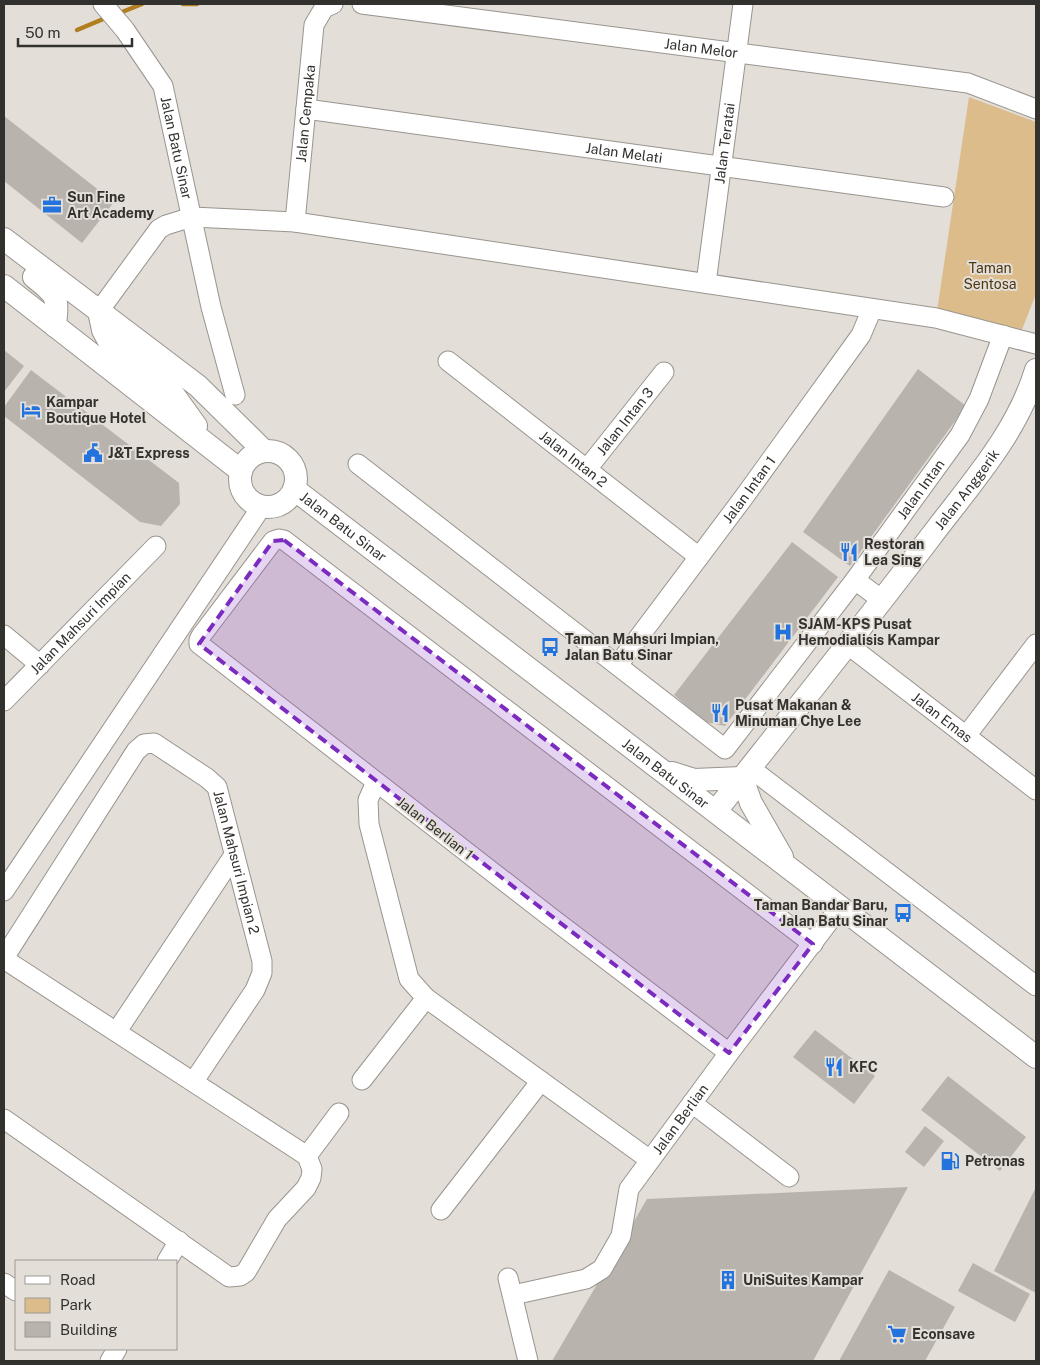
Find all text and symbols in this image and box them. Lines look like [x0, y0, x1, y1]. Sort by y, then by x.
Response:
scale bar [18, 15, 131, 47]
text: 50 m [25, 24, 60, 41]
street label: Jalan Melor [663, 35, 739, 61]
street label: Jalan Cempaka [293, 64, 318, 163]
street label: Jalan Batu Sinar [158, 95, 195, 201]
street label: Jalan Teratai [711, 102, 738, 185]
street label: Jalan Melati [585, 140, 663, 166]
place label: Sun Fine Art Academy [67, 189, 154, 221]
office icon: Sun Fine Art Academy [41, 194, 63, 216]
park label: Taman Sentosa [963, 260, 1017, 292]
street label: Jalan Intan 3 [593, 384, 657, 458]
place label: Kampar Boutique Hotel [46, 394, 147, 426]
hotel icon: Kampar Boutique Hotel [20, 399, 42, 421]
street label: Jalan Intan 2 [536, 428, 610, 490]
public building icon: J&T Express [82, 442, 104, 464]
place label: J&T Express [108, 445, 190, 461]
street label: Jalan Anggerik [931, 446, 1002, 533]
street label: Jalan Intan 1 [719, 453, 779, 526]
street label: Jalan Intan [894, 456, 948, 522]
street label: Jalan Batu Sinar [297, 489, 390, 565]
place label: Restoran Lea Sing [864, 536, 924, 568]
restaurant icon: Restoran Lea Sing [838, 541, 860, 563]
street label: Jalan Mahsuri Impian [27, 569, 134, 677]
place label: SJAM-KPS Pusat Hemodialisis Kampar [798, 616, 940, 648]
hospital icon: SJAM-KPS Pusat Hemodialisis Kampar [772, 621, 794, 643]
place label: Taman Mahsuri Impian, Jalan Batu Sinar [565, 631, 719, 663]
bus stop icon: Taman Mahsuri Impian, Jalan Batu Sinar [539, 636, 561, 658]
street label: Jalan Emas [909, 689, 975, 746]
place label: Pusat Makanan & Minuman Chye Lee [735, 697, 861, 729]
restaurant icon: Pusat Makanan & Minuman Chye Lee [709, 702, 731, 724]
street label: Jalan Batu Sinar [619, 735, 712, 812]
street label: Jalan Mahsuri Impian 2 [210, 789, 263, 936]
street label: Jalan Berlian 1 [394, 793, 476, 863]
place label: Taman Bandar Baru, Jalan Batu Sinar [754, 897, 888, 929]
bus stop icon: Taman Bandar Baru, Jalan Batu Sinar [892, 902, 914, 924]
restaurant icon: KFC [823, 1056, 845, 1078]
place label: KFC [849, 1059, 878, 1075]
street label: Jalan Berlian [649, 1081, 711, 1157]
fuel station icon: Petronas [939, 1150, 961, 1172]
place label: Petronas [965, 1153, 1025, 1169]
legend [15, 1260, 178, 1350]
building icon: UniSuites Kampar [717, 1269, 739, 1291]
text: Road [60, 1271, 96, 1288]
place label: UniSuites Kampar [743, 1272, 864, 1288]
text: Park [60, 1296, 92, 1313]
text: Building [60, 1321, 118, 1338]
supermarket icon: Econsave [886, 1323, 908, 1345]
place label: Econsave [912, 1326, 975, 1342]

